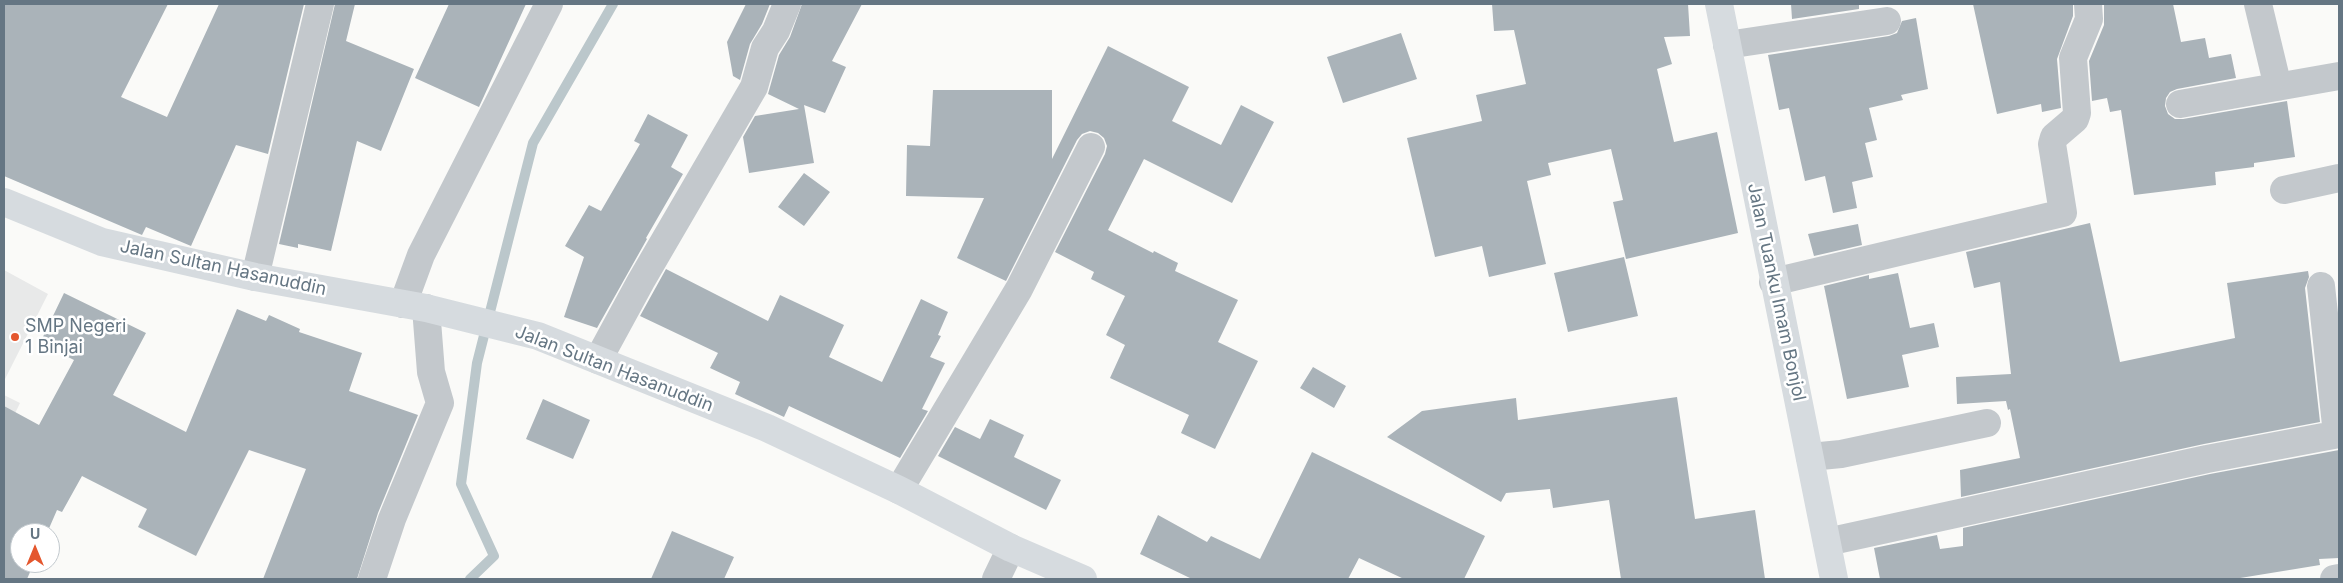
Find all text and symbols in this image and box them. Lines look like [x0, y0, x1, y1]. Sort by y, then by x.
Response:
street label: Jalan Tuanku Imam Bonjol [1742, 181, 1810, 403]
street label: Jalan Sultan Hasanuddin [118, 236, 328, 300]
place label: SMP Negeri 1 Binjai [25, 316, 126, 358]
street label: Jalan Sultan Hasanuddin [512, 321, 716, 417]
marker: SMP Negeri 1 Binjai [9, 331, 21, 343]
north arrow [10, 523, 60, 573]
text: U [30, 525, 40, 542]

